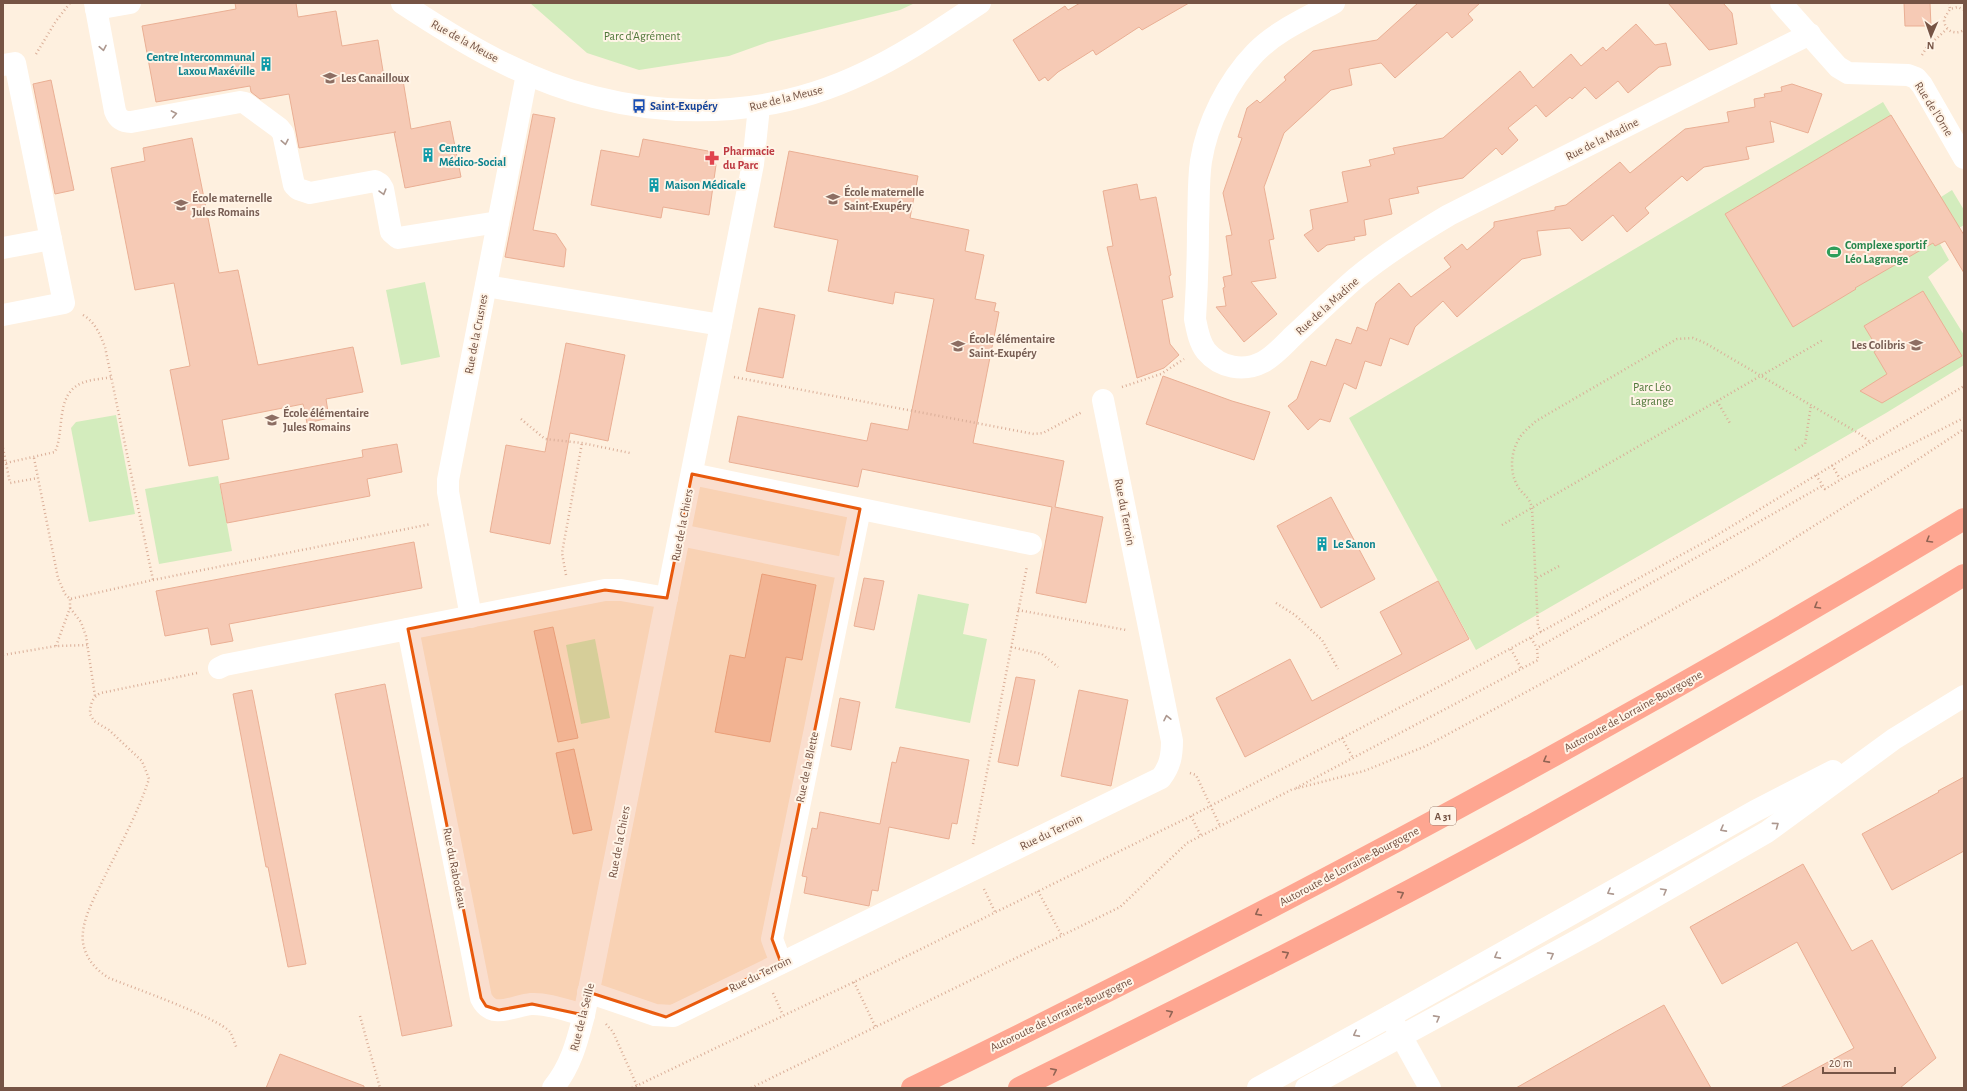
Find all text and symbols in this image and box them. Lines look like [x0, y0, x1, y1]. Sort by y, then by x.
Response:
north arrow [1911, 16, 1951, 56]
street label: Rue de la Meuse [429, 18, 501, 64]
park label: Parc d'Agrément [604, 30, 680, 42]
text: N [1927, 40, 1935, 51]
one-way arrow [98, 44, 107, 51]
place label: Centre Intercommunal Laxou Maxéville [146, 51, 255, 77]
building icon: Centre Intercommunal Laxou Maxéville [258, 56, 274, 72]
school or university icon: Les Canailloux [322, 70, 338, 86]
place label: Les Canailloux [341, 72, 410, 84]
street label: Rue de l'Orne [1913, 80, 1955, 138]
street label: Rue de la Meuse [748, 83, 824, 113]
bus stop icon: Saint-Exupéry [631, 98, 647, 114]
place label: Saint-Exupéry [650, 100, 718, 113]
one-way arrow [171, 110, 177, 119]
street label: Rue de la Madine [1564, 115, 1640, 163]
one-way arrow [280, 138, 289, 145]
place label: Centre Médico-Social [439, 142, 506, 168]
place label: Pharmacie du Parc [723, 145, 775, 171]
building icon: Centre Médico-Social [420, 147, 436, 163]
pharmacy icon: Pharmacie du Parc [704, 150, 720, 166]
building icon: Maison Médicale [646, 177, 662, 193]
place label: Maison Médicale [665, 179, 746, 191]
place label: École maternelle Saint-Exupéry [844, 184, 925, 213]
one-way arrow [378, 189, 387, 196]
place label: École maternelle Jules Romains [192, 190, 273, 218]
school or university icon: École maternelle Saint-Exupéry [825, 191, 841, 207]
school or university icon: École maternelle Jules Romains [173, 197, 189, 213]
place label: Complexe sportif Léo Lagrange [1845, 239, 1927, 265]
sports icon: Complexe sportif Léo Lagrange [1826, 244, 1842, 260]
street label: Rue de la Madine [1293, 275, 1361, 337]
street label: Rue de la Crusnes [462, 293, 490, 375]
place label: École élémentaire Saint-Exupéry [969, 331, 1055, 360]
school or university icon: Les Colibris [1908, 337, 1924, 353]
school or university icon: École élémentaire Saint-Exupéry [950, 338, 966, 354]
place label: Les Colibris [1851, 339, 1905, 351]
park label: Parc Léo Lagrange [1630, 381, 1674, 407]
place label: École élémentaire Jules Romains [283, 405, 369, 433]
school or university icon: École élémentaire Jules Romains [264, 412, 280, 428]
street label: Rue du Terroin [1113, 478, 1137, 546]
street label: Rue de la Chiers [669, 488, 695, 562]
building icon: Le Sanon [1314, 536, 1330, 552]
one-way arrow [1926, 536, 1933, 543]
place label: Le Sanon [1333, 538, 1376, 550]
one-way arrow [1814, 602, 1821, 609]
street label: Autoroute de Lorraine-Bourgogne [1562, 668, 1704, 754]
one-way arrow [1164, 715, 1172, 721]
street label: Rue de la Blette [794, 730, 820, 804]
one-way arrow [1543, 756, 1550, 763]
street label: Rue de la Chiers [606, 805, 632, 879]
road number: A 31 [1430, 807, 1456, 825]
street label: Rue du Terroin [1018, 812, 1084, 852]
one-way arrow [1772, 823, 1779, 830]
street label: Autoroute de Lorraine-Bourgogne [1277, 824, 1421, 908]
one-way arrow [1720, 824, 1727, 831]
street label: Rue du Rabodeau [441, 827, 469, 909]
one-way arrow [1607, 888, 1614, 895]
one-way arrow [1660, 889, 1667, 896]
one-way arrow [1397, 891, 1404, 899]
one-way arrow [1255, 909, 1262, 916]
one-way arrow [1493, 951, 1501, 959]
one-way arrow [1282, 952, 1289, 959]
one-way arrow [1547, 953, 1554, 960]
street label: Rue du Terroin [727, 954, 793, 994]
street label: Autoroute de Lorraine-Bourgogne [988, 974, 1134, 1054]
street label: Rue de la Seille [568, 982, 596, 1052]
one-way arrow [1166, 1010, 1174, 1018]
one-way arrow [1432, 1015, 1440, 1022]
one-way arrow [1353, 1029, 1360, 1037]
scale bar [1823, 1049, 1895, 1075]
text: 20 m [1829, 1057, 1852, 1069]
one-way arrow [1049, 1068, 1057, 1076]

